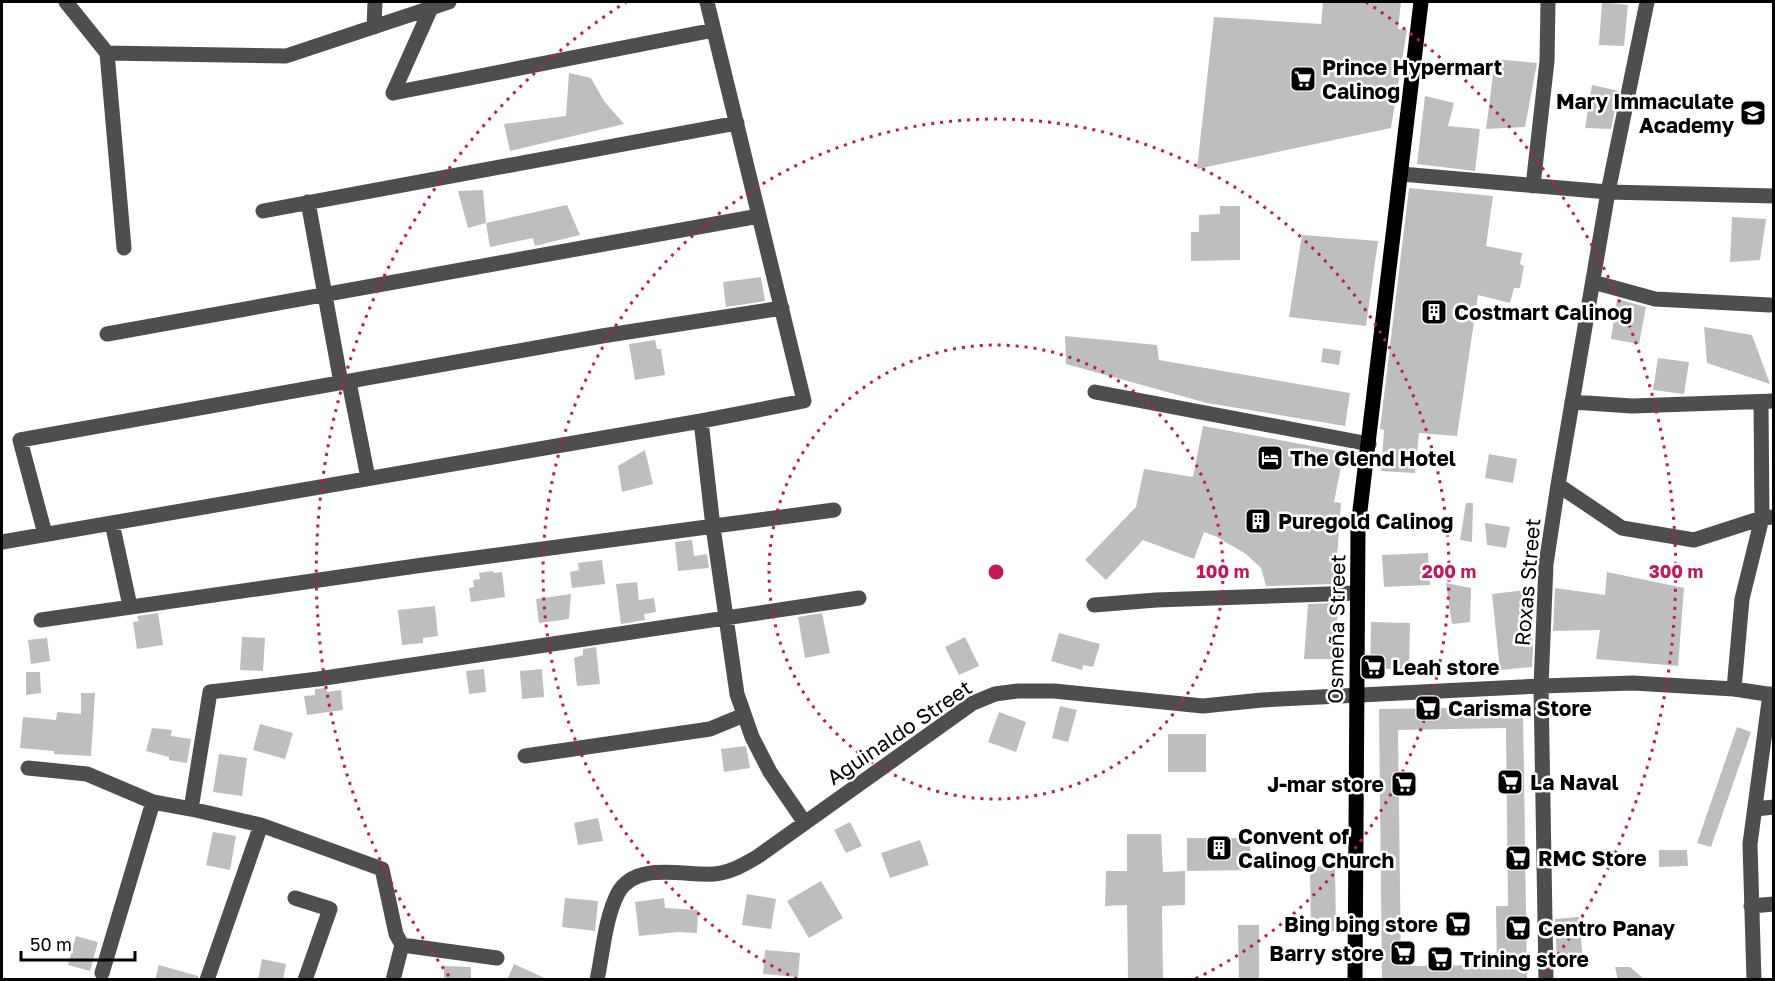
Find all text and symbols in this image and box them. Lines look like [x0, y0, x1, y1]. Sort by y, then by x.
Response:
place label: Prince Hypermart Calinog [1322, 54, 1502, 104]
supermarket icon: Prince Hypermart Calinog [1288, 64, 1318, 94]
place label: Mary Immaculate Academy [1556, 88, 1734, 138]
school or university icon: Mary Immaculate Academy [1738, 98, 1768, 128]
building icon: Costmart Calinog [1419, 297, 1449, 327]
place label: Costmart Calinog [1454, 299, 1632, 325]
hotel icon: The Glend Hotel [1255, 443, 1285, 473]
place label: The Glend Hotel [1290, 445, 1456, 471]
building icon: Puregold Calinog [1243, 506, 1273, 536]
place label: Puregold Calinog [1278, 508, 1454, 534]
street label: Roxas Street [1508, 517, 1546, 647]
street label: Osmeña Street [1322, 554, 1350, 704]
text: 100 m [1197, 560, 1249, 582]
text: 200 m [1422, 560, 1476, 582]
text: 300 m [1649, 560, 1703, 582]
centre of rings [986, 562, 1006, 582]
supermarket icon: Leah store [1358, 652, 1388, 682]
place label: Leah store [1392, 654, 1499, 680]
street label: Aguinaldo Street [822, 674, 976, 790]
supermarket icon: Carisma Store [1413, 693, 1443, 723]
place label: Carisma Store [1448, 695, 1592, 721]
supermarket icon: La Naval [1495, 767, 1525, 797]
supermarket icon: J-mar store [1389, 769, 1419, 799]
place label: La Naval [1530, 769, 1619, 795]
place label: J-mar store [1267, 771, 1384, 797]
place label: Convent of Calinog Church [1238, 823, 1394, 873]
building icon: Convent of Calinog Church [1204, 833, 1234, 863]
supermarket icon: RMC Store [1503, 843, 1533, 873]
place label: RMC Store [1538, 845, 1647, 871]
supermarket icon: Bing bing store [1443, 909, 1473, 939]
place label: Bing bing store [1284, 911, 1438, 937]
supermarket icon: Centro Panay [1503, 913, 1533, 943]
place label: Centro Panay [1538, 915, 1676, 941]
scale bar [21, 924, 135, 962]
text: 50 m [30, 933, 72, 955]
supermarket icon: Barry store [1388, 938, 1418, 968]
place label: Barry store [1269, 940, 1384, 966]
supermarket icon: Trining store [1425, 944, 1455, 974]
place label: Trining store [1460, 946, 1589, 972]

